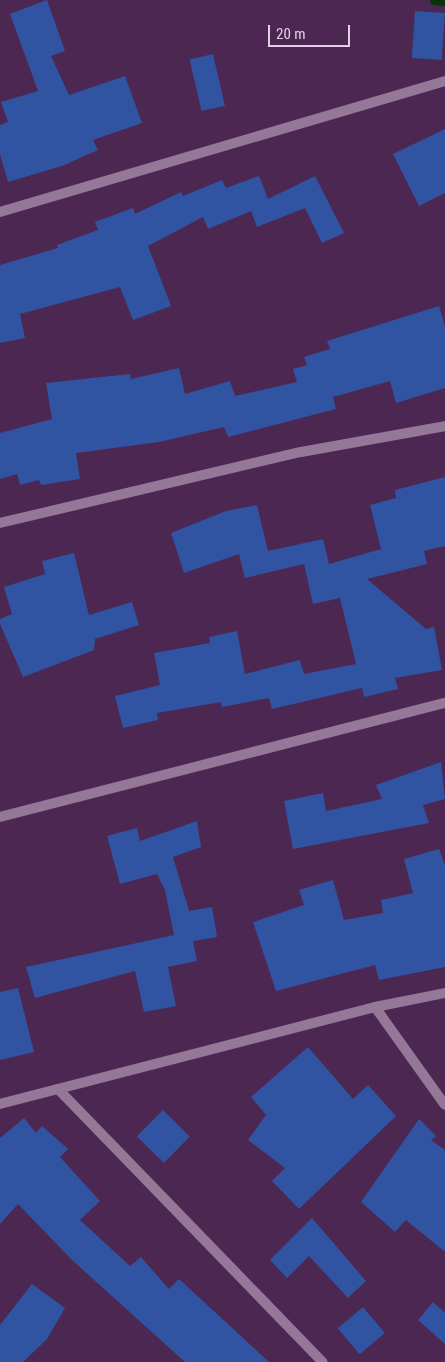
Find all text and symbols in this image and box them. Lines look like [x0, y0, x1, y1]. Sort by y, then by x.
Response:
scale bar [270, 15, 352, 47]
text: 20 m [276, 25, 306, 43]

